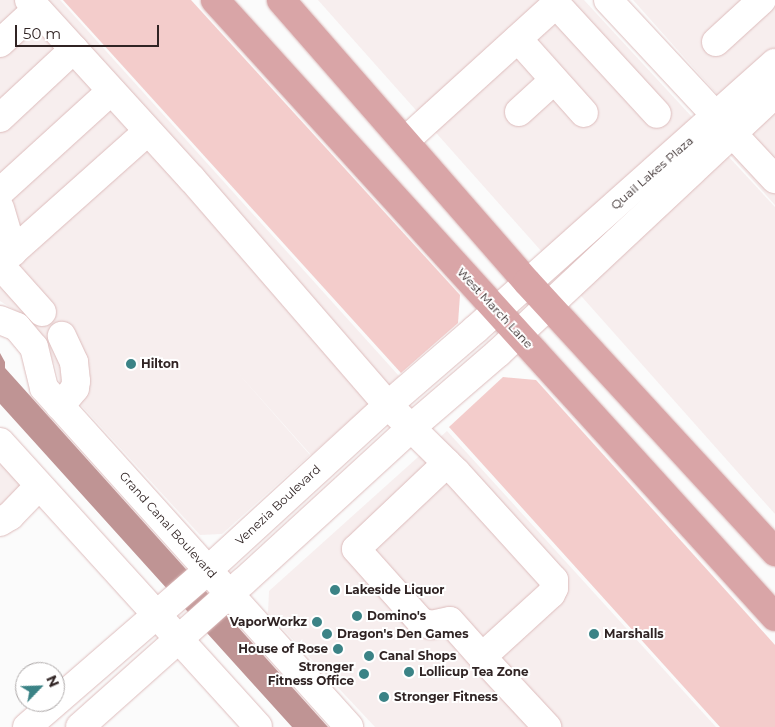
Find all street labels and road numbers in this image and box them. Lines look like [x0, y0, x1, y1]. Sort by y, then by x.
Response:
street label: Quail Lakes Plaza [608, 133, 696, 213]
street label: West March Lane [454, 265, 536, 351]
street label: Venezia Boulevard [233, 462, 323, 548]
street label: Grand Canal Boulevard [116, 469, 220, 581]

